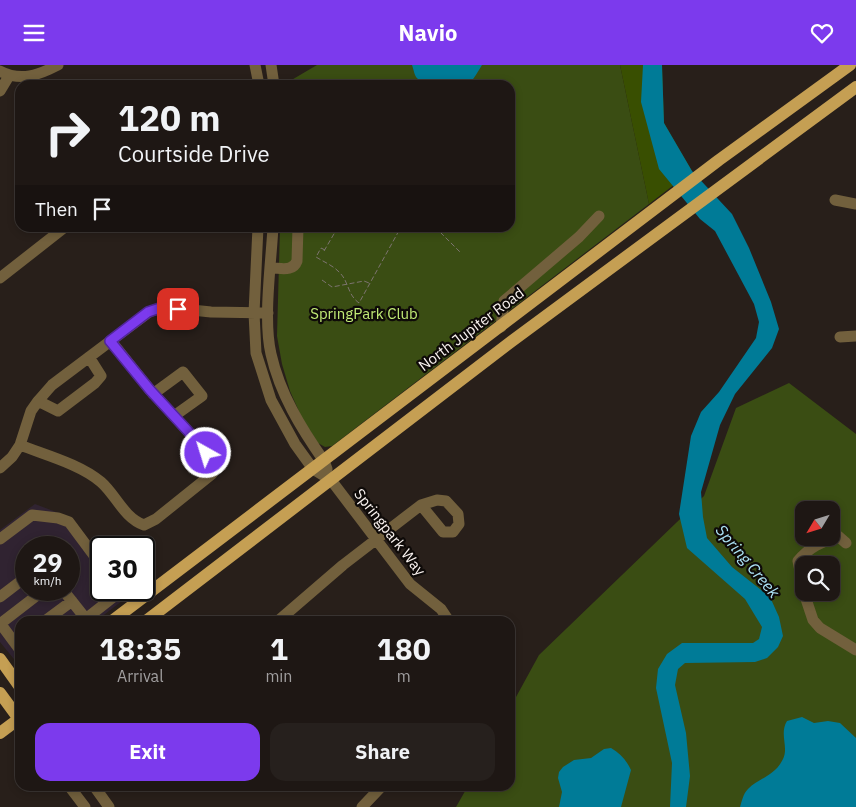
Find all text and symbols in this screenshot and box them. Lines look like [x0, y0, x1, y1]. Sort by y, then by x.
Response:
text: Navio [399, 18, 457, 47]
icon: menu [20, 19, 48, 47]
icon: heart [808, 19, 836, 47]
text: 120 m [118, 95, 221, 141]
icon: right [35, 100, 100, 165]
text: Courtside Drive [118, 139, 270, 168]
icon: arrive [88, 195, 116, 223]
text: Then [35, 197, 78, 221]
street label: North Jupiter Road [414, 283, 528, 375]
pin [157, 288, 199, 330]
icon: arrive [164, 295, 192, 323]
park label: SpringPark Club [310, 304, 418, 323]
position arrow [179, 426, 231, 478]
street label: Springpark Way [350, 485, 430, 580]
north arrow [795, 501, 840, 546]
map controls [795, 501, 840, 601]
water label: Spring Creek [712, 520, 785, 602]
speed limit sign: 30 [90, 536, 155, 601]
text: 29 [32, 546, 63, 579]
button: search [795, 556, 840, 601]
text: km/h [33, 573, 62, 588]
text: 18:35 [99, 629, 181, 668]
text: 1 [270, 629, 288, 668]
text: 180 [377, 629, 431, 668]
text: Arrival [117, 666, 164, 686]
text: min [265, 666, 292, 686]
text: m [397, 666, 411, 686]
button: Exit [35, 723, 260, 781]
button: Share [270, 723, 495, 781]

